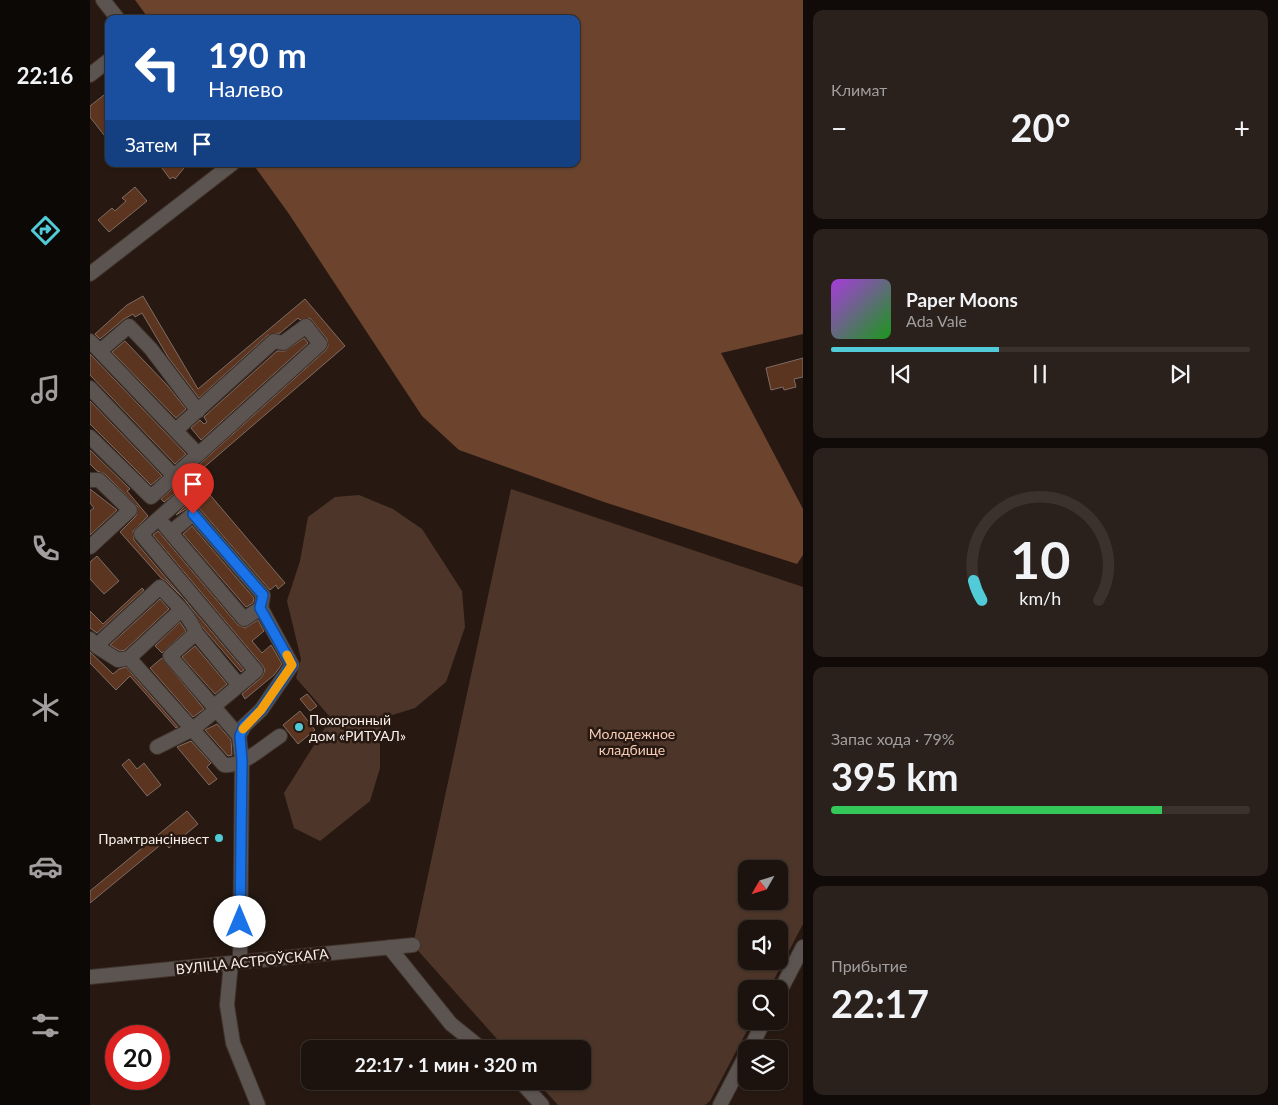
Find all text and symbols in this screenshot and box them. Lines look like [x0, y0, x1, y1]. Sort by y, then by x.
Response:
text: 190 m [208, 33, 307, 75]
icon: left [125, 35, 190, 100]
text: 22:16 [17, 62, 73, 89]
text: Налево [208, 75, 283, 102]
text: Климат [831, 80, 887, 99]
text: 20° [1011, 104, 1070, 150]
text: − [831, 111, 847, 145]
text: + [1234, 111, 1250, 145]
icon: arrive [188, 130, 216, 158]
text: Затем [125, 133, 178, 156]
icon: directions [28, 213, 63, 248]
text: Paper Moons [906, 288, 1018, 311]
text: Ada Vale [906, 311, 967, 330]
icon: previous [887, 360, 915, 388]
icon: pause [1026, 360, 1054, 388]
icon: next [1166, 360, 1194, 388]
icon: music [28, 372, 63, 407]
pin [172, 463, 214, 514]
icon: arrive [179, 470, 207, 498]
text: 10 [1010, 528, 1071, 590]
icon: phone [28, 531, 63, 566]
text: km/h [1020, 587, 1061, 609]
icon: climate [28, 690, 63, 725]
place label: Похоронный дом «РИТУАЛ» [309, 711, 406, 744]
marker: Похоронный дом «РИТУАЛ» [293, 721, 305, 733]
park label: Молодежное кладбище [589, 725, 675, 758]
text: Запас хода · 79% [831, 729, 955, 748]
text: 395 km [831, 753, 959, 799]
place label: Прамтрансінвест [98, 830, 209, 847]
marker: Прамтрансінвест [213, 832, 225, 844]
icon: car [28, 849, 63, 884]
north arrow [738, 860, 788, 910]
map controls [738, 860, 788, 1090]
position arrow [213, 895, 265, 947]
button: sound [738, 920, 788, 970]
street label: ВУЛІЦА АСТРОЎСКАГА [175, 944, 330, 977]
text: Прибытие [831, 956, 907, 975]
button: search [738, 980, 788, 1030]
text: 22:17 [831, 980, 929, 1026]
icon: filters [28, 1008, 63, 1043]
speed limit sign: 20 [105, 1025, 170, 1090]
button: layers [738, 1040, 788, 1090]
text: 22:17 · 1 мин · 320 m [355, 1053, 537, 1076]

